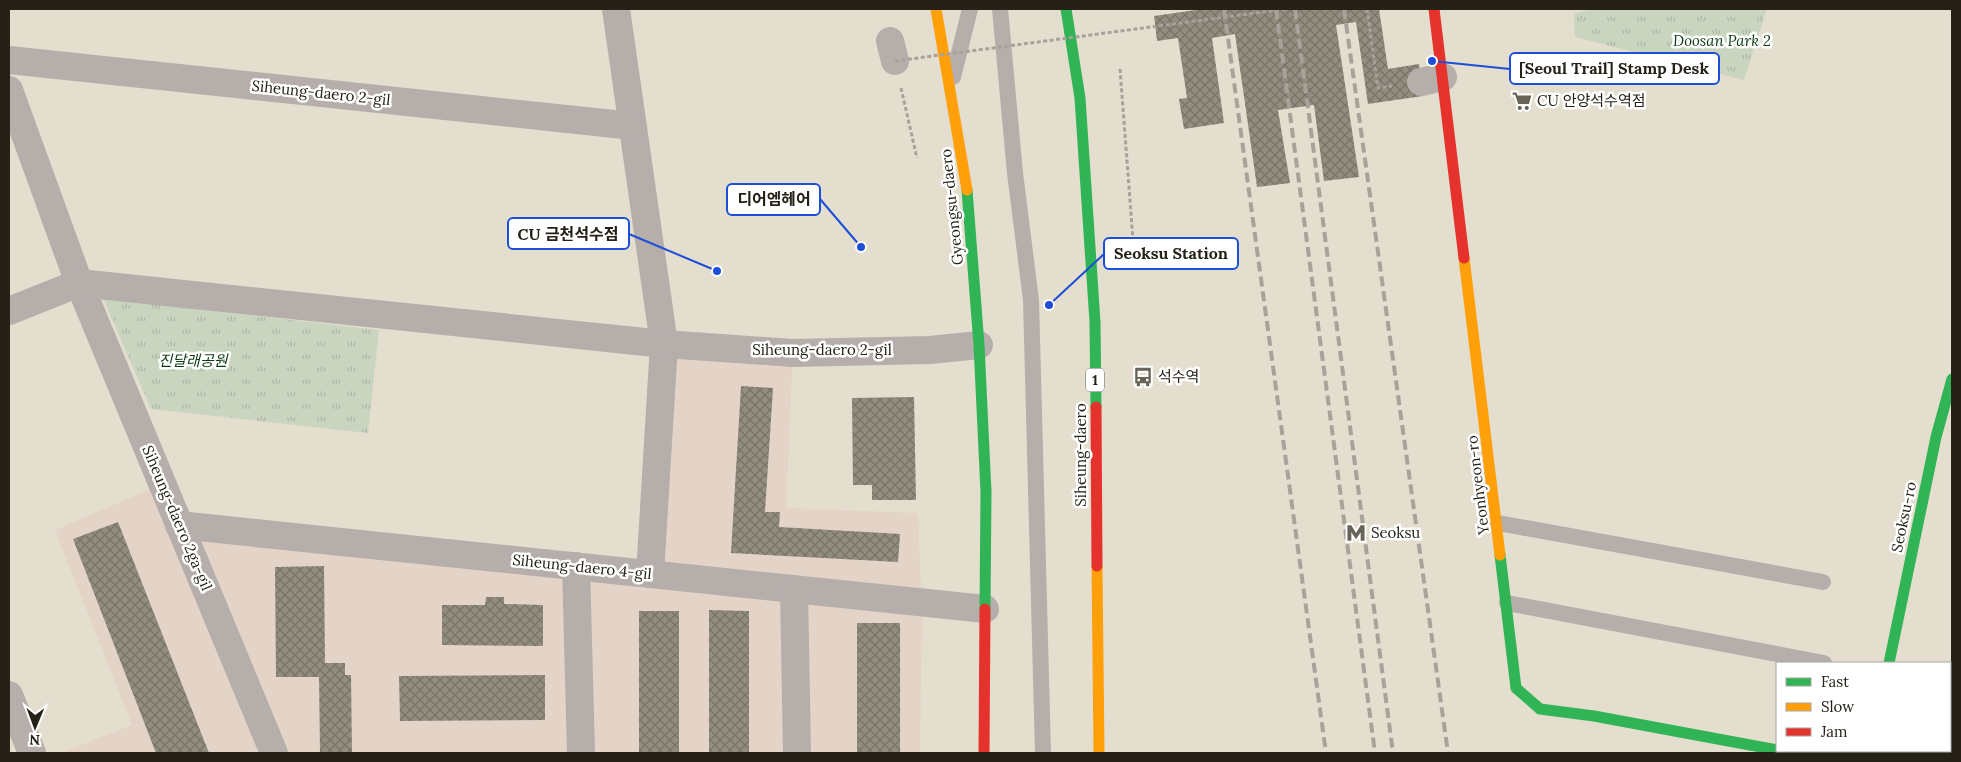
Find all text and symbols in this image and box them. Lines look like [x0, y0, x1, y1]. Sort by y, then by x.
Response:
park label: Doosan Park 2 [1673, 31, 1771, 50]
callout: [Seoul Trail] Stamp Desk [1510, 53, 1719, 84]
text: [Seoul Trail] Stamp Desk [1519, 58, 1709, 78]
street label: Siheung-daero 2-gil [251, 76, 391, 109]
supermarket icon: CU 안양석수역점 [1511, 90, 1533, 112]
place label: CU 안양석수역점 [1537, 91, 1646, 110]
street label: Gyeongsu-daero [936, 148, 967, 266]
callout: 디어엠헤어 [727, 184, 820, 215]
text: 디어엠헤어 [737, 189, 811, 209]
callout: CU 금천석수점 [508, 218, 629, 249]
text: CU 금천석수점 [518, 224, 618, 244]
callout: Seoksu Station [1104, 238, 1238, 269]
text: Seoksu Station [1114, 243, 1228, 263]
street label: Siheung-daero 2-gil [752, 340, 892, 359]
park label: 진달래공원 [158, 351, 229, 370]
bus stop icon: 석수역 [1132, 366, 1154, 388]
place label: 석수역 [1158, 367, 1199, 386]
road number: 1 [1086, 368, 1104, 392]
street label: Siheung-daero [1071, 403, 1090, 507]
street label: Yeonhyeon-ro [1462, 434, 1493, 537]
street label: Siheung-daero 2ga-gil [138, 442, 217, 593]
street label: Seoksu-ro [1887, 480, 1920, 554]
metro station icon: Seoksu [1345, 522, 1367, 544]
place label: Seoksu [1371, 523, 1420, 542]
street label: Siheung-daero 4-gil [512, 550, 653, 583]
legend [1776, 662, 1951, 752]
text: Fast [1821, 672, 1849, 691]
text: Slow [1821, 697, 1854, 716]
north arrow [10, 702, 60, 752]
text: Jam [1820, 722, 1848, 741]
text: N [29, 731, 40, 749]

